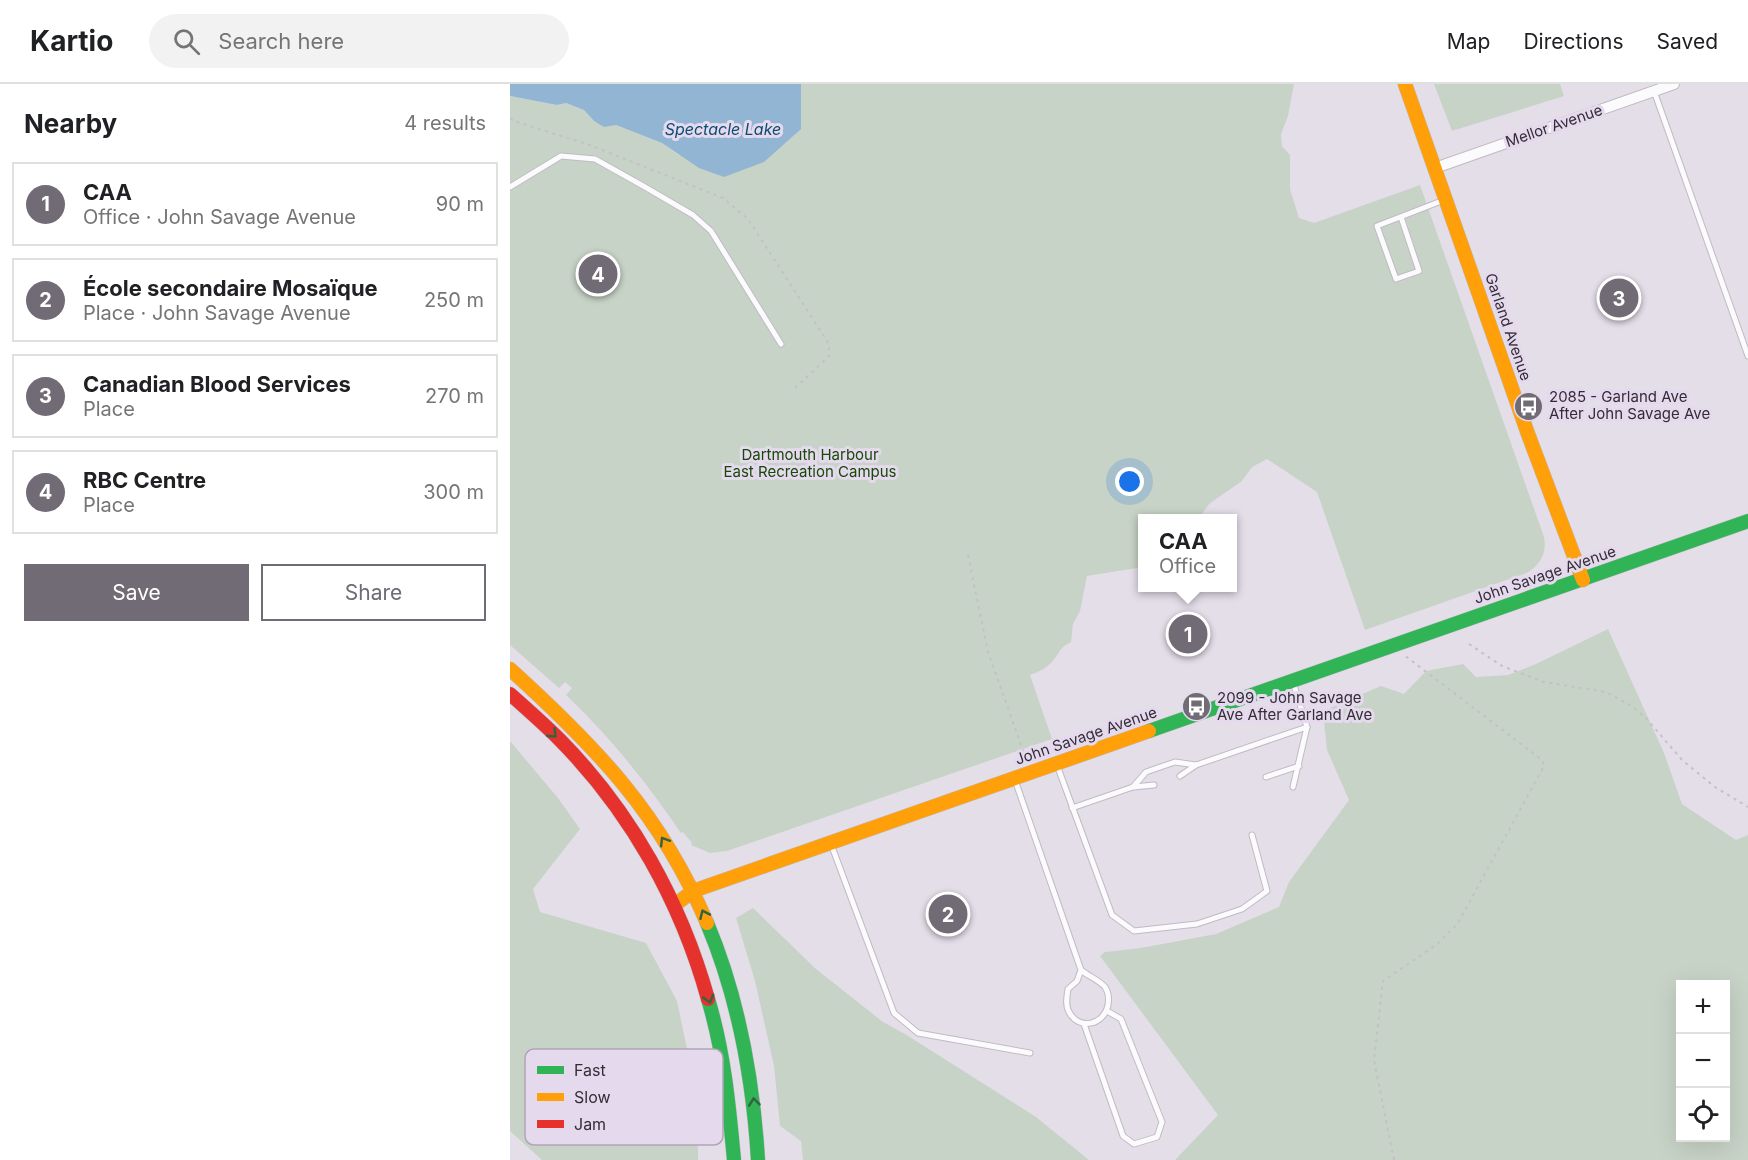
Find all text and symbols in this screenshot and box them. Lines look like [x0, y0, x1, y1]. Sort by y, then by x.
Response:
search box [149, 14, 569, 68]
text: Kartio [30, 24, 113, 58]
icon: search [170, 25, 203, 58]
text: Search here [218, 28, 344, 54]
text: Map [1447, 29, 1490, 54]
text: Directions [1523, 29, 1624, 54]
text: Saved [1657, 29, 1718, 54]
street label: Mellor Avenue [1503, 100, 1605, 151]
text: Nearby [24, 108, 117, 139]
text: 4 results [404, 111, 486, 135]
water label: Spectacle Lake [665, 119, 781, 139]
text: CAA [83, 179, 132, 205]
text: 1 [41, 192, 50, 216]
text: 90 m [436, 192, 484, 216]
text: Office · John Savage Avenue [83, 205, 356, 229]
pin: 4 [578, 252, 617, 297]
street label: Garland Avenue [1481, 271, 1536, 383]
text: École secondaire Mosaïque [83, 275, 378, 301]
pin: 3 [1600, 276, 1638, 320]
text: 2 [39, 288, 52, 312]
text: 250 m [424, 288, 484, 312]
text: Place · John Savage Avenue [83, 301, 351, 325]
text: Canadian Blood Services [83, 371, 351, 397]
text: 3 [39, 384, 52, 408]
text: 270 m [425, 384, 484, 408]
place label: 2085 - Garland Ave After John Savage Ave [1549, 387, 1710, 423]
bus stop icon: 2085 - Garland Ave After John Savage Ave [1512, 390, 1544, 422]
text: Place [83, 397, 135, 421]
park label: Dartmouth Harbour East Recreation Campus [723, 445, 897, 481]
text: RBC Centre [83, 467, 206, 493]
your location [1115, 467, 1144, 496]
text: 4 [39, 480, 52, 504]
text: 300 m [423, 480, 484, 504]
text: Place [83, 493, 135, 517]
popup [1138, 514, 1237, 592]
text: CAA [1159, 528, 1208, 554]
street label: John Savage Avenue [1471, 541, 1618, 608]
text: Office [1159, 554, 1216, 578]
button: Save [24, 564, 249, 621]
button: Share [261, 564, 486, 621]
pin: 1 [1168, 612, 1208, 656]
place label: 2099 - John Savage Ave After Garland Ave [1217, 688, 1372, 724]
bus stop icon: 2099 - John Savage Ave After Garland Ave [1180, 691, 1212, 723]
street label: John Savage Avenue [1012, 702, 1159, 769]
one-way arrow [546, 726, 557, 737]
one-way arrow [659, 837, 671, 847]
pin: 2 [928, 892, 968, 936]
one-way arrow [699, 910, 711, 921]
map controls [1676, 980, 1730, 1142]
button: + [1676, 980, 1730, 1034]
one-way arrow [702, 993, 714, 1004]
button: − [1676, 1034, 1730, 1088]
legend [525, 1049, 723, 1145]
text: Fast [574, 1060, 606, 1080]
text: Slow [574, 1087, 611, 1107]
button: locate [1676, 1088, 1730, 1142]
one-way arrow [748, 1097, 761, 1106]
text: Jam [574, 1114, 606, 1134]

